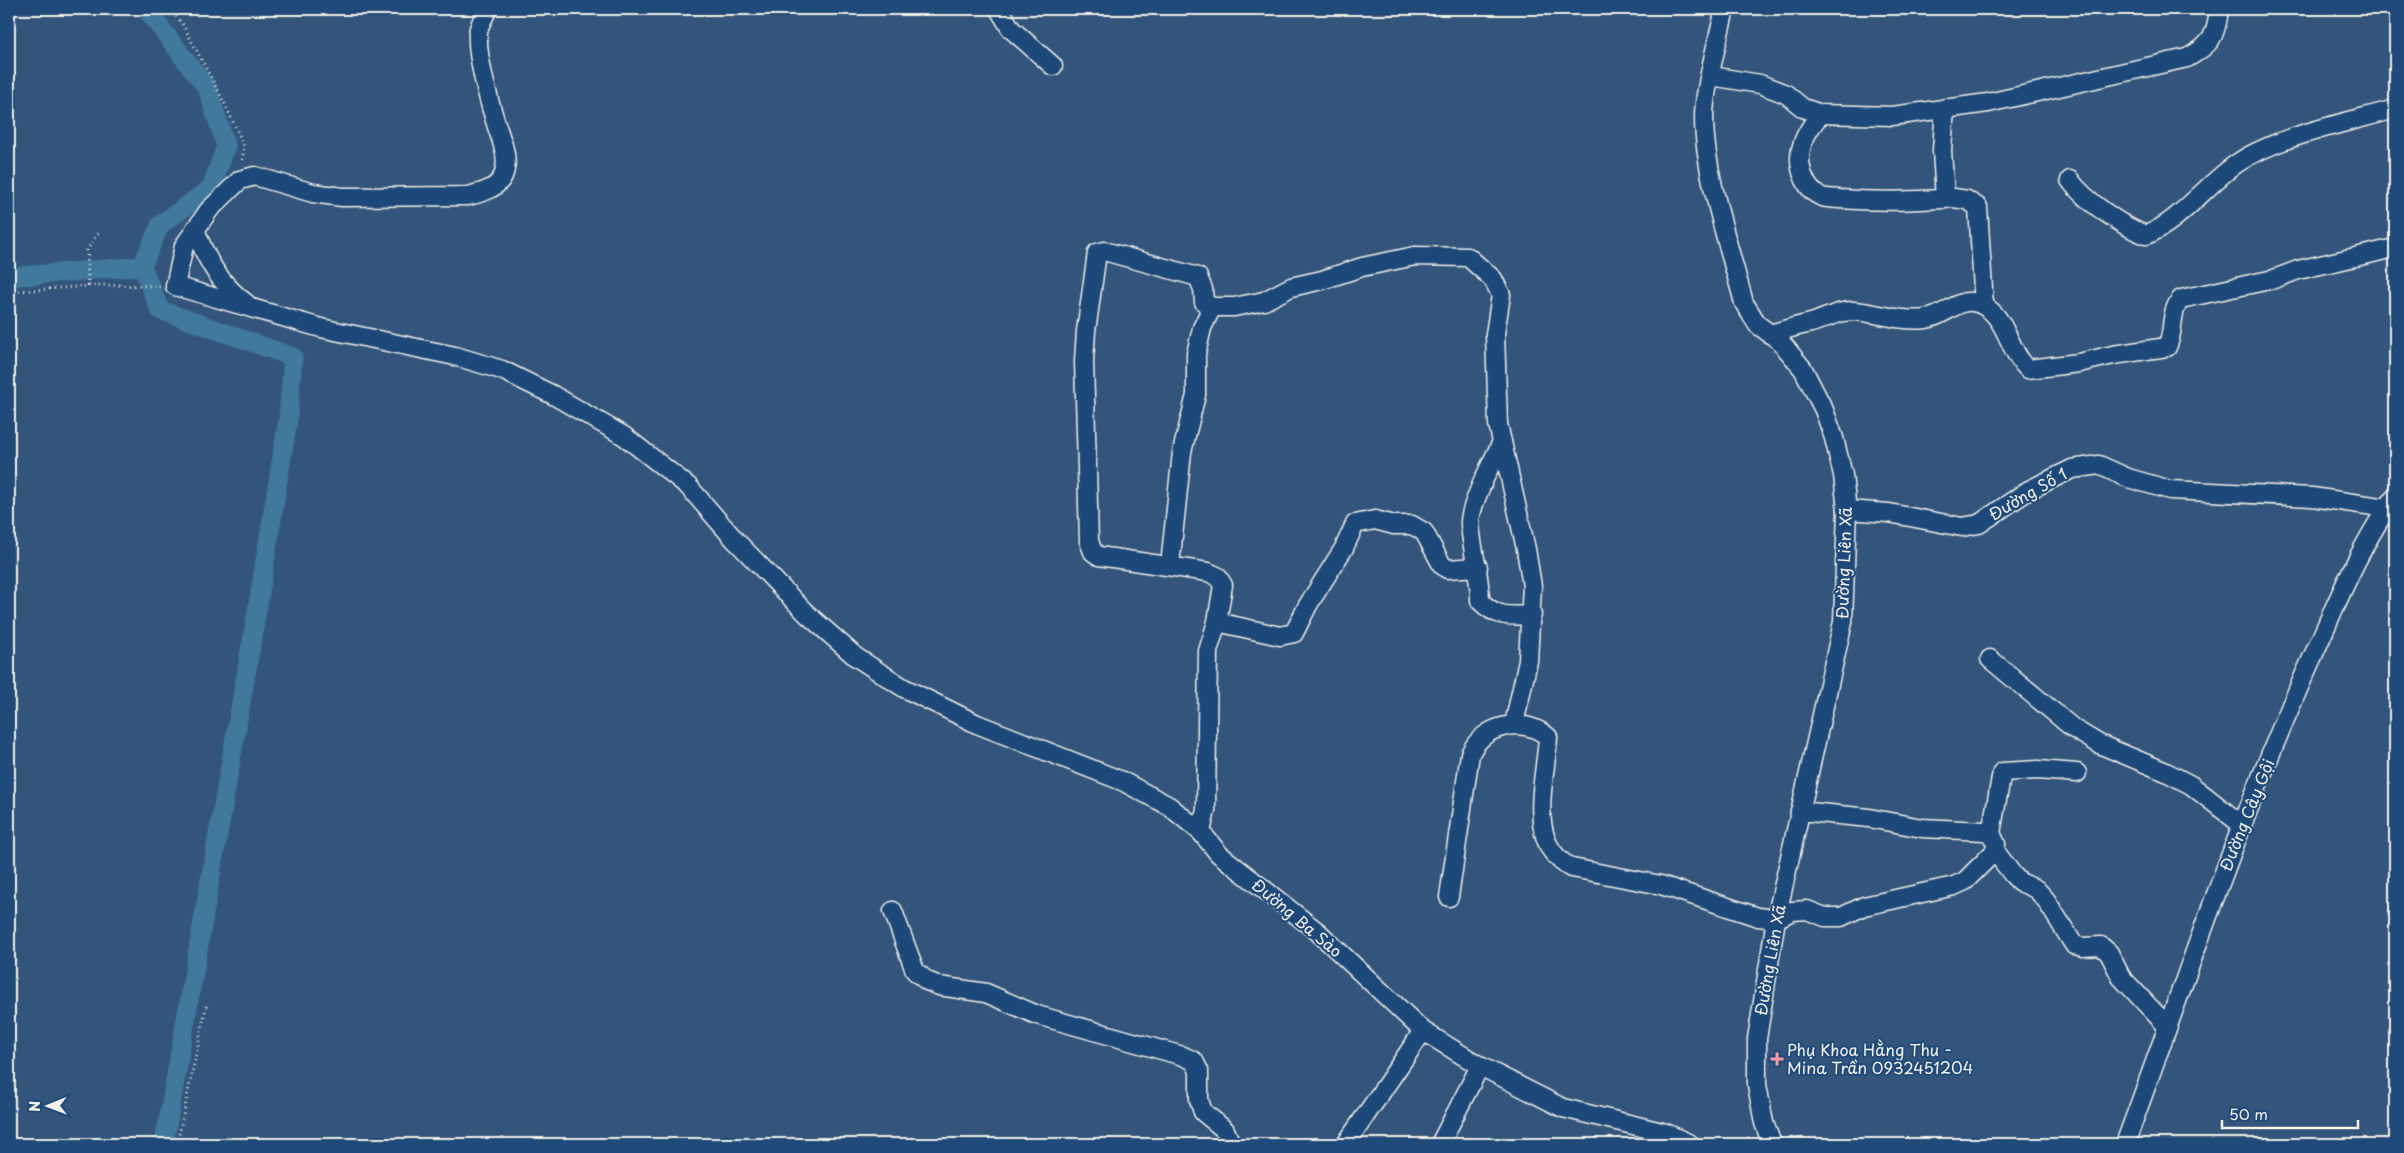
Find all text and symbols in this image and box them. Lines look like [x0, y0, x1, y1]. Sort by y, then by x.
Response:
street label: Đường Số 1 [1984, 461, 2071, 525]
street label: Đường Liên Xã [1829, 506, 1857, 619]
street label: Đường Cây Gội [2213, 755, 2279, 874]
street label: Đường Ba Sào [1247, 872, 1348, 962]
street label: Đường Liên Xã [1747, 902, 1791, 1017]
place label: Phụ Khoa Hằng Thu - Mina Trần 0932451204 [1787, 1037, 1973, 1079]
marker: Phụ Khoa Hằng Thu - Mina Trần 0932451204 [1771, 1053, 1783, 1065]
north arrow [22, 1080, 72, 1130]
scale bar [2222, 1098, 2358, 1130]
text: N [24, 1101, 45, 1112]
text: 50 m [2229, 1102, 2268, 1125]

